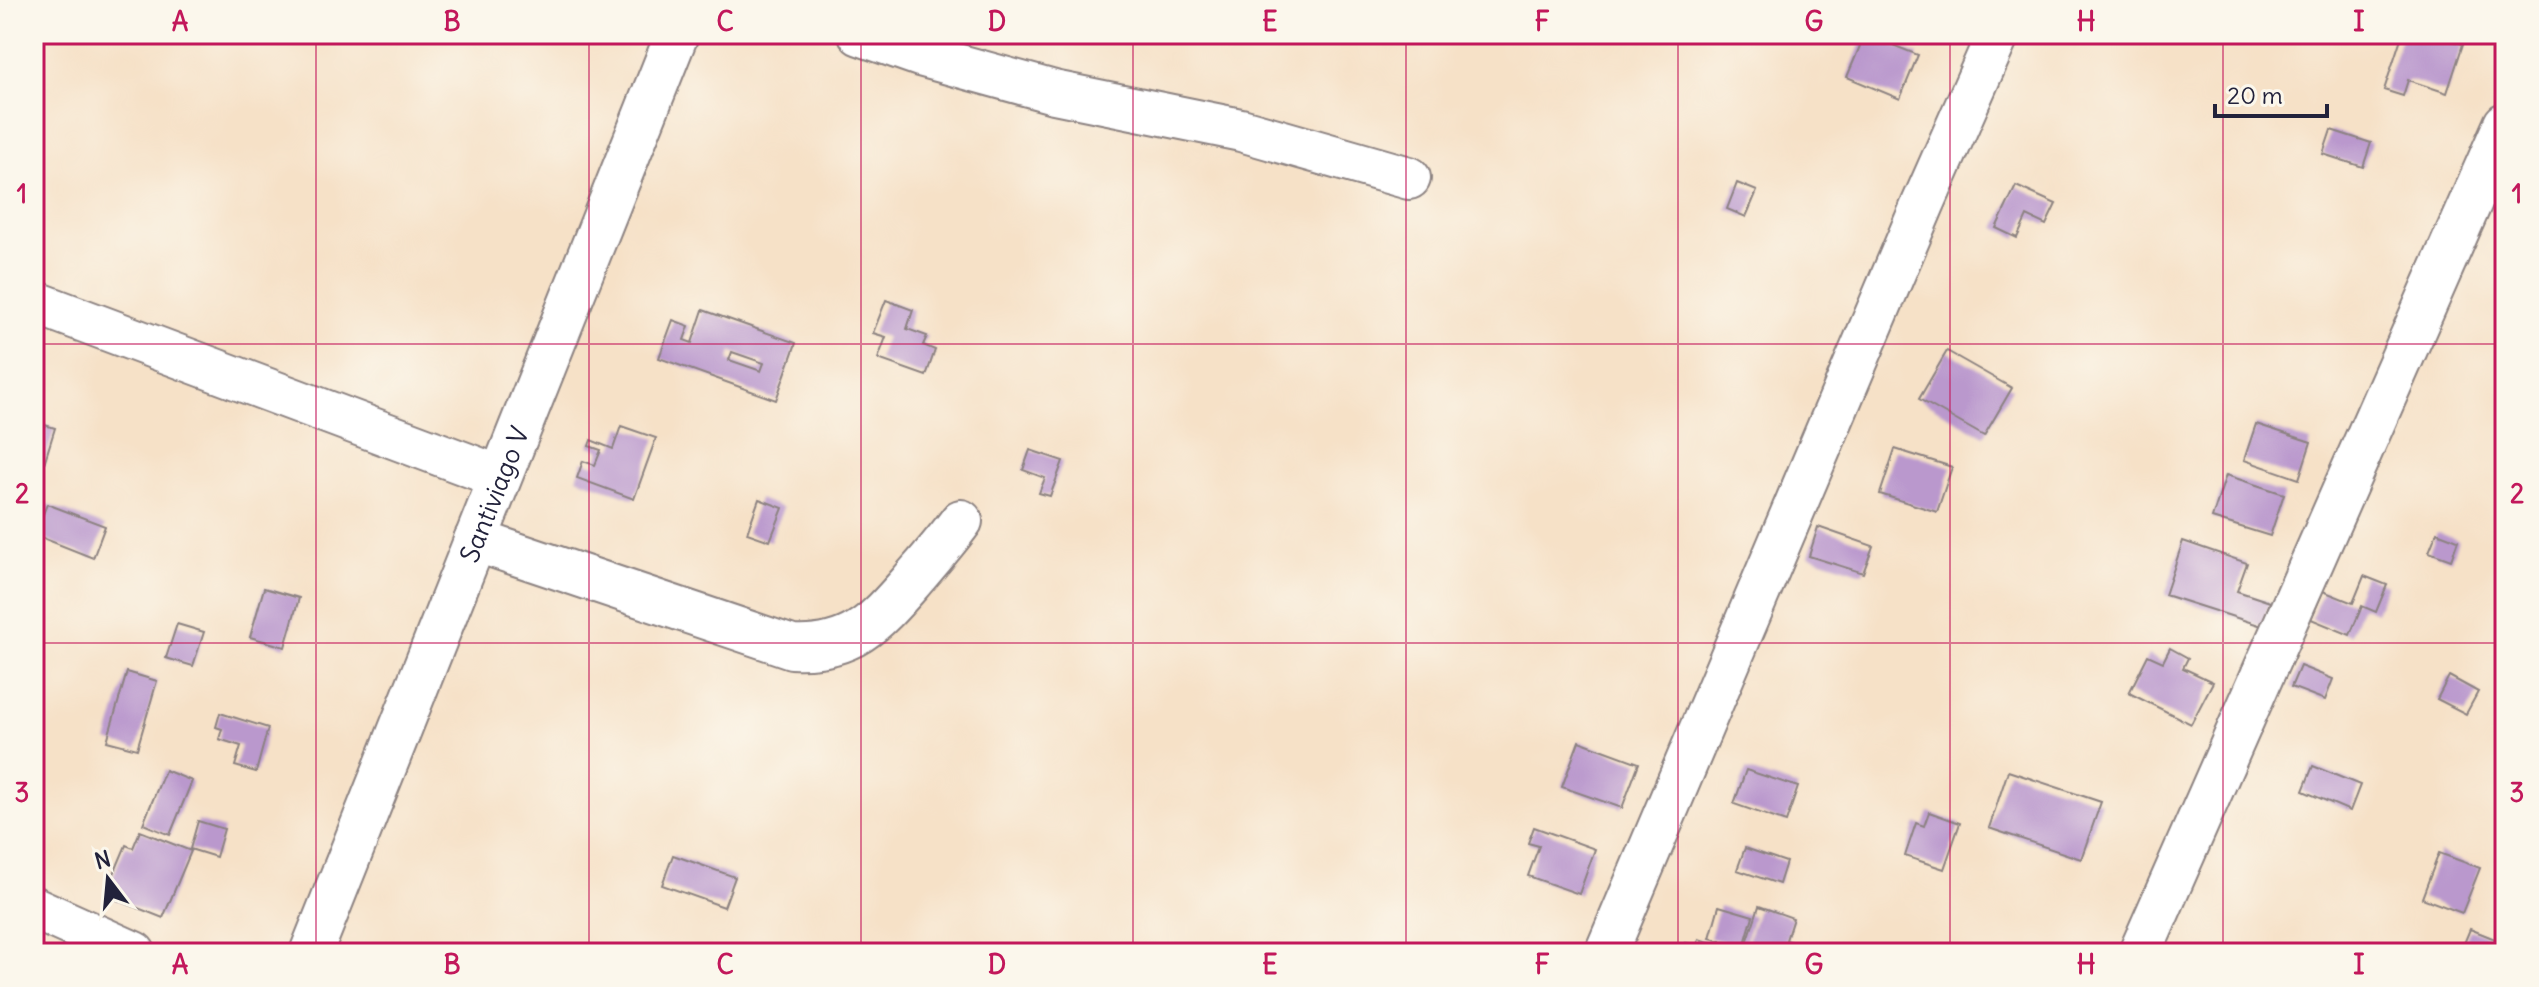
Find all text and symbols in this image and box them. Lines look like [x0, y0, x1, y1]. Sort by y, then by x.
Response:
text: A [172, 5, 189, 38]
text: B [443, 5, 461, 38]
text: C [716, 5, 734, 38]
text: D [988, 5, 1006, 38]
text: E [1262, 5, 1278, 38]
text: F [1535, 5, 1550, 38]
text: G [1805, 5, 1824, 38]
text: H [2077, 5, 2095, 38]
text: I [2353, 5, 2365, 38]
scale bar [2215, 68, 2327, 118]
text: 20 m [2227, 80, 2283, 110]
text: 1 [17, 177, 27, 210]
text: 1 [2512, 177, 2522, 210]
street label: Santiviago V [452, 421, 536, 567]
text: 2 [15, 477, 29, 510]
text: 2 [2510, 477, 2524, 510]
text: 3 [15, 776, 29, 809]
text: 3 [2510, 776, 2524, 809]
north arrow [68, 839, 148, 919]
text: N [91, 844, 114, 875]
text: A [172, 948, 189, 981]
text: B [443, 948, 461, 981]
text: C [716, 948, 734, 981]
text: D [988, 948, 1006, 981]
text: E [1262, 948, 1278, 981]
text: F [1535, 948, 1550, 981]
text: G [1805, 948, 1824, 981]
text: H [2077, 948, 2095, 981]
text: I [2353, 948, 2365, 981]

